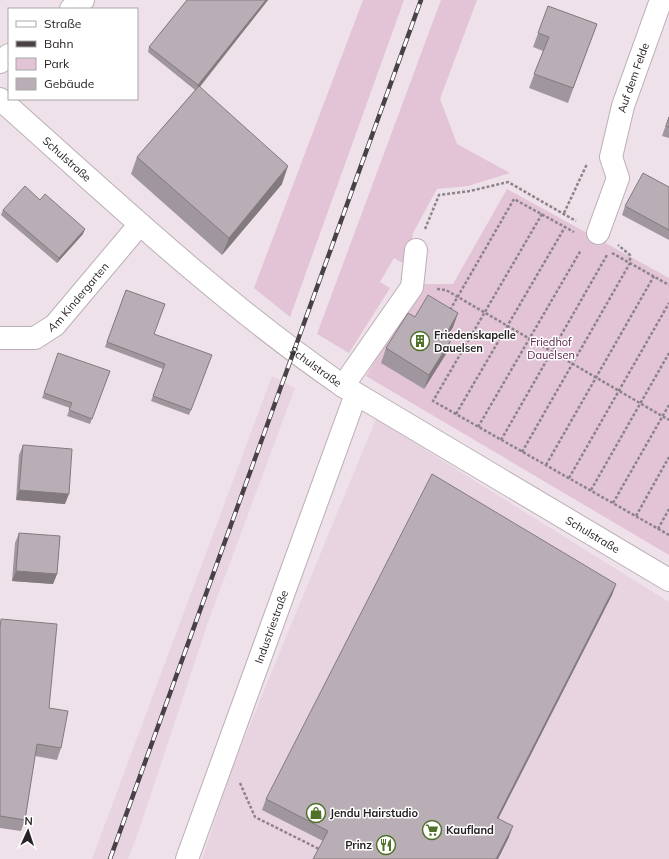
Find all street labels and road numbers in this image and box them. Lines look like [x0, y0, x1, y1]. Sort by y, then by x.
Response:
street label: Auf dem Felde [615, 41, 652, 114]
street label: Schulstraße [40, 134, 94, 185]
street label: Am Kindergarten [45, 260, 112, 335]
street label: Schulstraße [287, 343, 344, 390]
street label: Schulstraße [563, 513, 622, 556]
street label: Industriestraße [252, 588, 291, 665]

